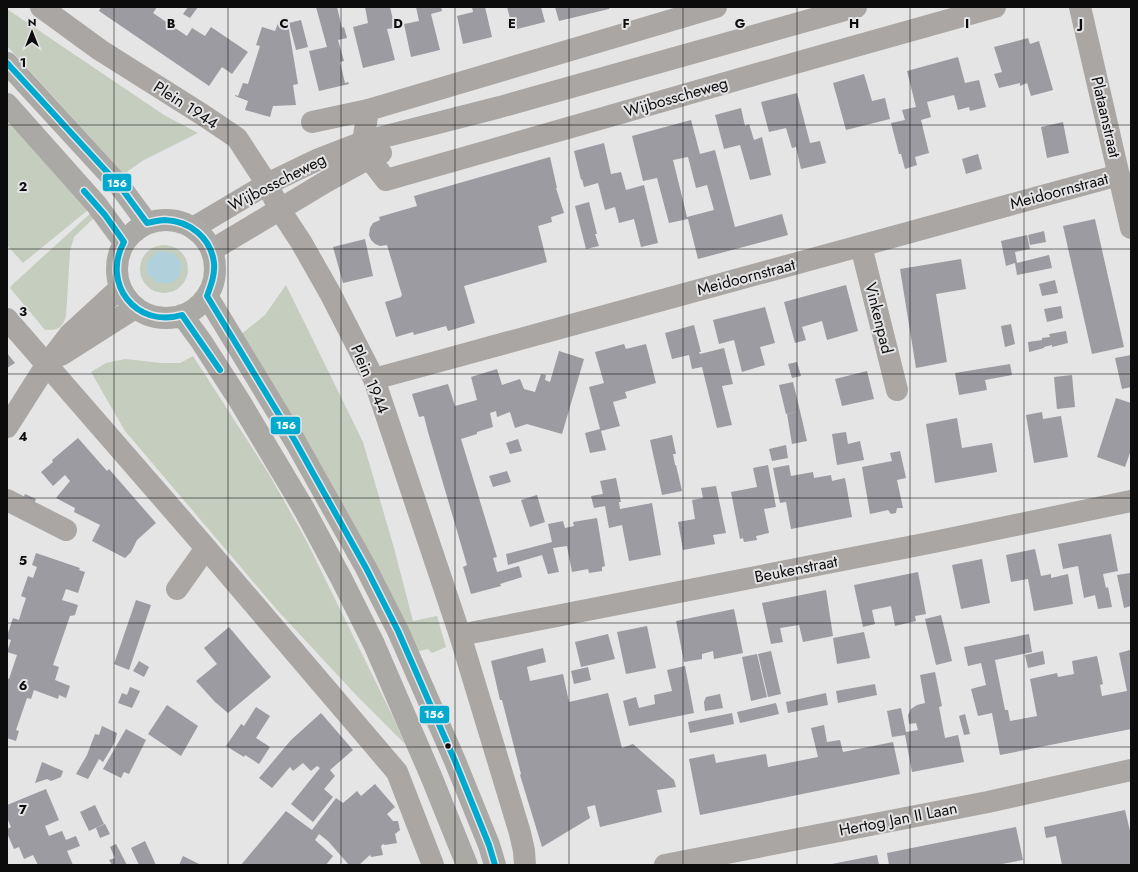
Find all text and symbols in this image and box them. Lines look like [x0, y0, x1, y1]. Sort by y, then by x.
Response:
north arrow [12, 12, 52, 52]
text: N [28, 14, 36, 30]
text: B [167, 14, 176, 33]
text: C [279, 14, 289, 33]
text: D [393, 14, 403, 33]
text: E [508, 14, 516, 33]
text: F [622, 14, 630, 33]
text: G [735, 14, 746, 33]
text: H [849, 14, 859, 33]
text: I [965, 14, 969, 33]
text: J [1076, 14, 1083, 33]
text: 1 [20, 53, 26, 72]
street label: Wijbosscheweg [621, 71, 731, 123]
street label: Plataanstraat [1085, 74, 1127, 160]
street label: Plein 1944 [149, 75, 223, 135]
street label: Wijbosscheweg [224, 148, 330, 216]
street label: Meidoornstraat [1007, 167, 1111, 215]
line badge: 156 [102, 173, 132, 192]
text: 156 [107, 175, 127, 191]
text: 2 [19, 177, 27, 196]
street label: Meidoornstraat [694, 253, 798, 301]
street label: Vinkenpad [859, 280, 899, 356]
text: 3 [19, 302, 27, 321]
street label: Plein 1944 [345, 341, 395, 417]
line badge: 156 [270, 416, 301, 435]
text: 156 [276, 417, 296, 433]
text: 4 [18, 427, 28, 446]
street label: Beukenstraat [753, 550, 840, 588]
text: 5 [19, 551, 27, 570]
text: 6 [19, 676, 28, 695]
line badge: 156 [419, 705, 450, 724]
text: 156 [424, 706, 444, 722]
unlabelled marker [443, 741, 453, 751]
street label: Hertog Jan II Laan [837, 796, 959, 842]
text: 7 [19, 800, 27, 819]

